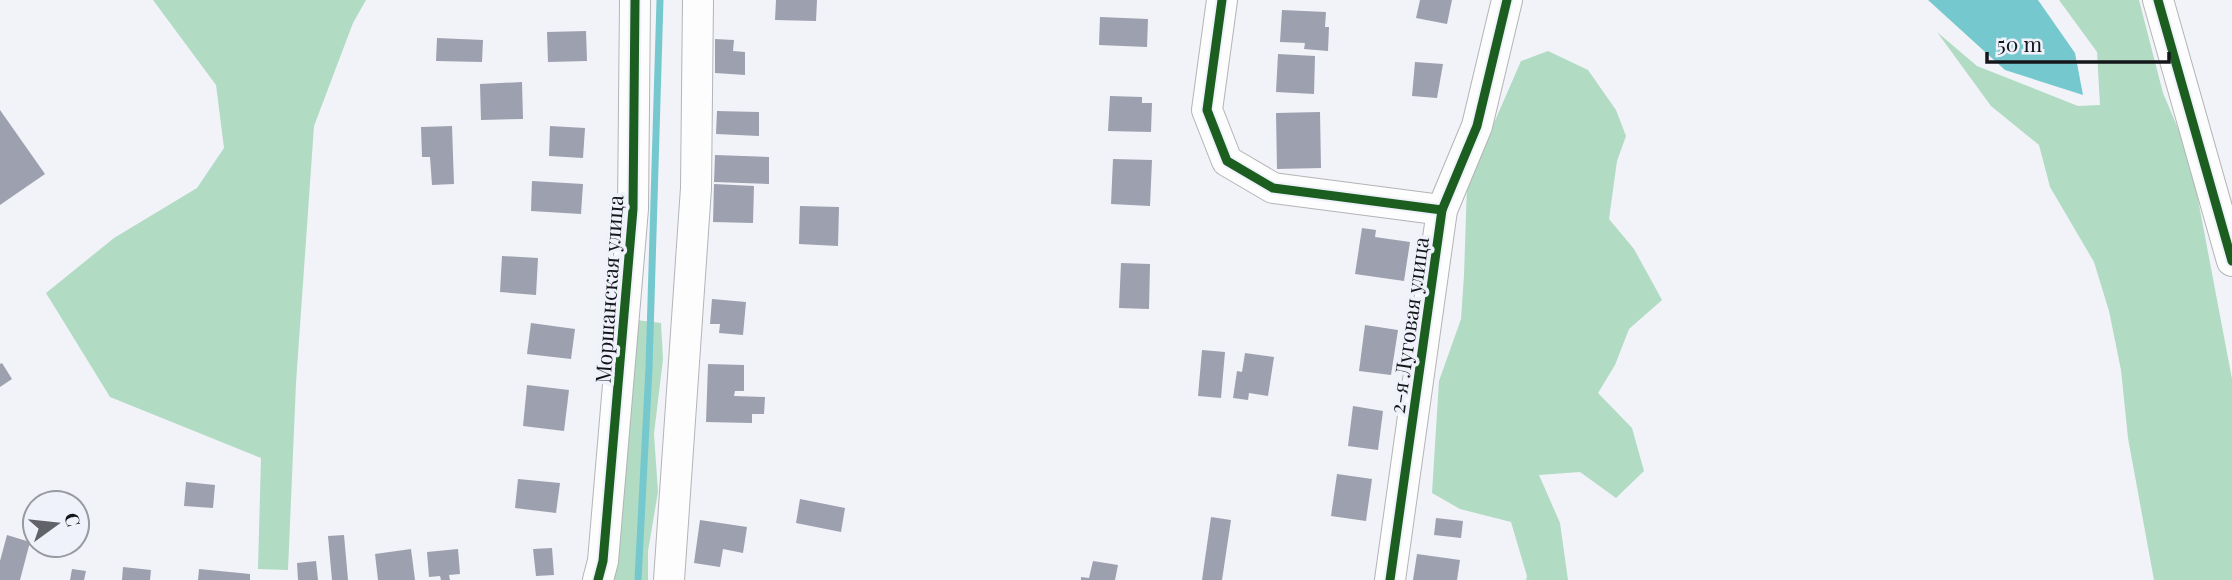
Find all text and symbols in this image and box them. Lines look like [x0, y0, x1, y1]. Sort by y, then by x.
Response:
scale bar [1987, 21, 2169, 65]
text: 50 m [1997, 29, 2043, 57]
street label: Моршанская улица [587, 193, 629, 384]
street label: 2-я Луговая улица [1382, 234, 1434, 415]
north arrow [21, 489, 91, 559]
text: С [59, 510, 88, 529]

